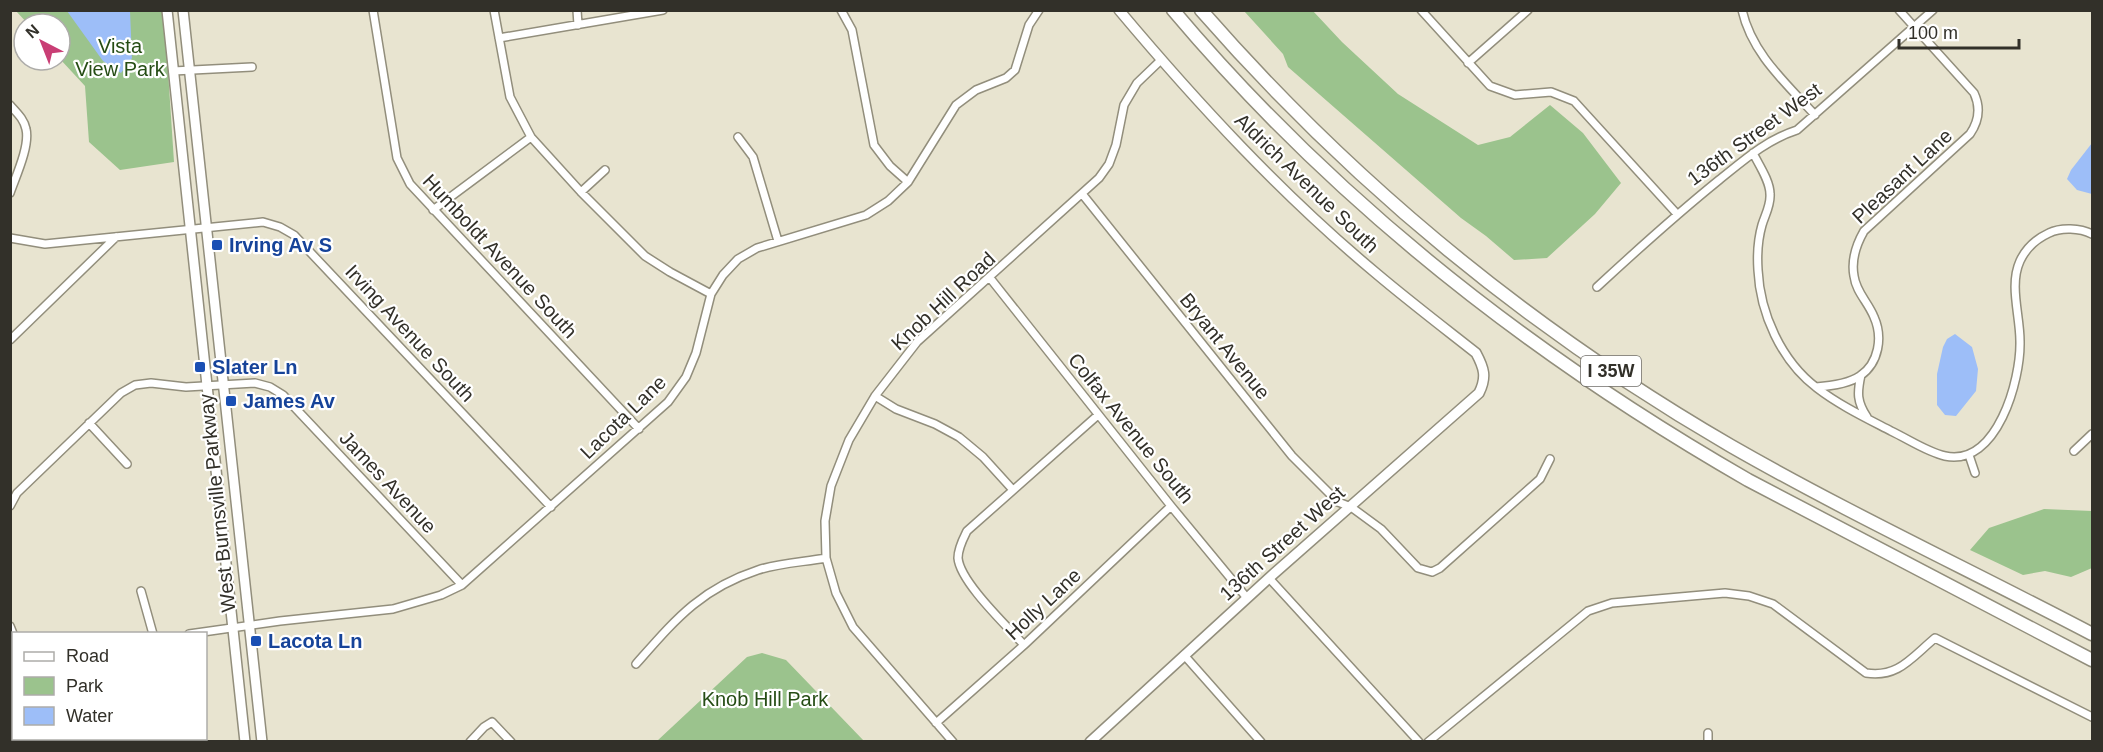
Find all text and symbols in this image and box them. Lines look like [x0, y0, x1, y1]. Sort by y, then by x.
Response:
north arrow [12, 12, 72, 72]
scale bar [1899, 12, 2019, 50]
text: N [22, 21, 42, 41]
text: 100 m [1908, 23, 1958, 43]
park label: Vista View Park [75, 35, 166, 80]
street label: 136th Street West [1683, 78, 1825, 190]
street label: Aldrich Avenue South [1231, 109, 1383, 257]
street label: Pleasant Lane [1848, 124, 1956, 228]
street label: Humboldt Avenue South [419, 170, 581, 342]
place label: Irving Av S [229, 234, 332, 256]
marker: Irving Av S [210, 238, 224, 252]
street label: Knob Hill Road [887, 247, 999, 355]
street label: Irving Avenue South [341, 260, 479, 406]
street label: Bryant Avenue [1176, 289, 1274, 403]
street label: Colfax Avenue South [1064, 349, 1198, 507]
place label: Slater Ln [212, 356, 298, 378]
road number: I 35W [1581, 356, 1641, 386]
marker: Slater Ln [193, 360, 207, 374]
street label: Lacota Lane [576, 371, 670, 463]
place label: James Av [243, 390, 336, 412]
street label: West Burnsville Parkway [195, 393, 239, 613]
marker: James Av [224, 394, 238, 408]
street label: James Avenue [335, 427, 441, 537]
street label: 136th Street West [1215, 481, 1349, 605]
street label: Holly Lane [1001, 564, 1085, 644]
place label: Lacota Ln [268, 630, 362, 652]
legend [12, 632, 207, 740]
marker: Lacota Ln [249, 634, 263, 648]
text: Road [66, 646, 109, 666]
text: Park [66, 676, 104, 696]
park label: Knob Hill Park [702, 688, 829, 710]
text: Water [66, 706, 113, 726]

